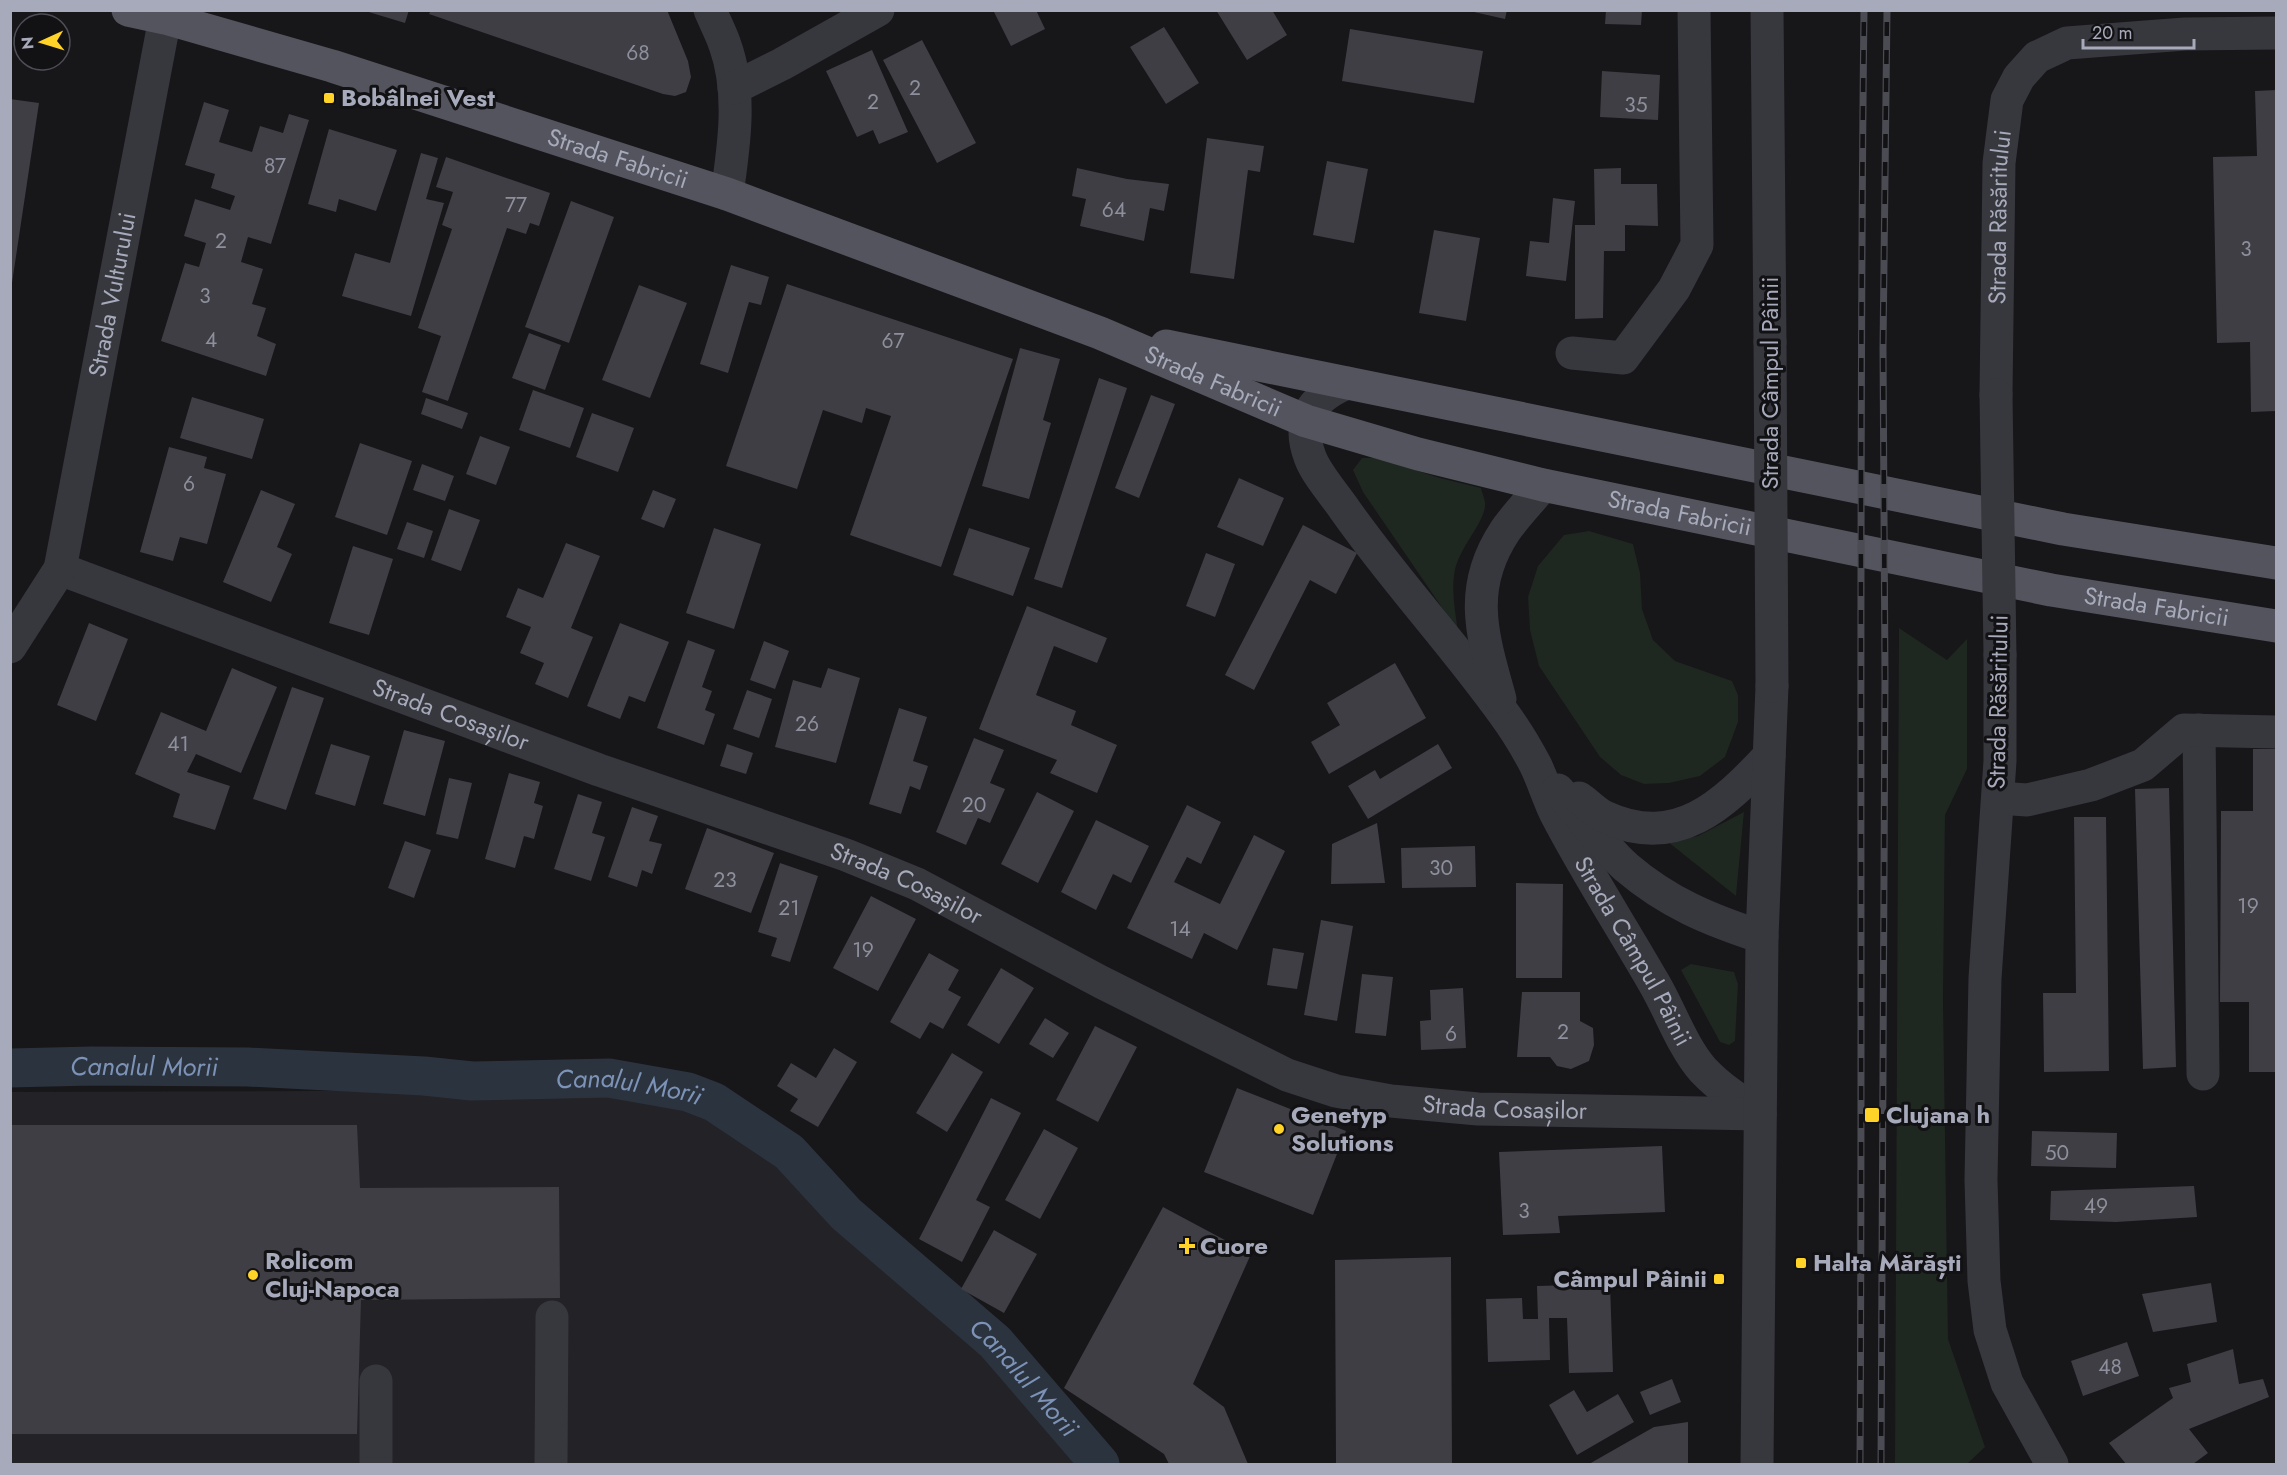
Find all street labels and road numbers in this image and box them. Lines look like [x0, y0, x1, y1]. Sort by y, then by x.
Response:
street label: Strada Fabricii [543, 119, 693, 197]
street label: Strada Răsăritului [1979, 128, 2020, 305]
street label: Strada Vulturului [79, 209, 145, 380]
street label: Strada Câmpul Pâinii [1752, 276, 1787, 490]
street label: Strada Fabricii [1139, 336, 1287, 426]
street label: Strada Fabricii [1605, 481, 1755, 545]
street label: Strada Fabricii [2082, 578, 2231, 635]
street label: Strada Răsăritului [1978, 614, 2017, 790]
street label: Strada Cosașilor [368, 669, 535, 760]
street label: Strada Cosașilor [825, 833, 990, 933]
street label: Strada Câmpul Pâinii [1566, 850, 1701, 1052]
street label: Strada Cosașilor [1421, 1086, 1588, 1128]

